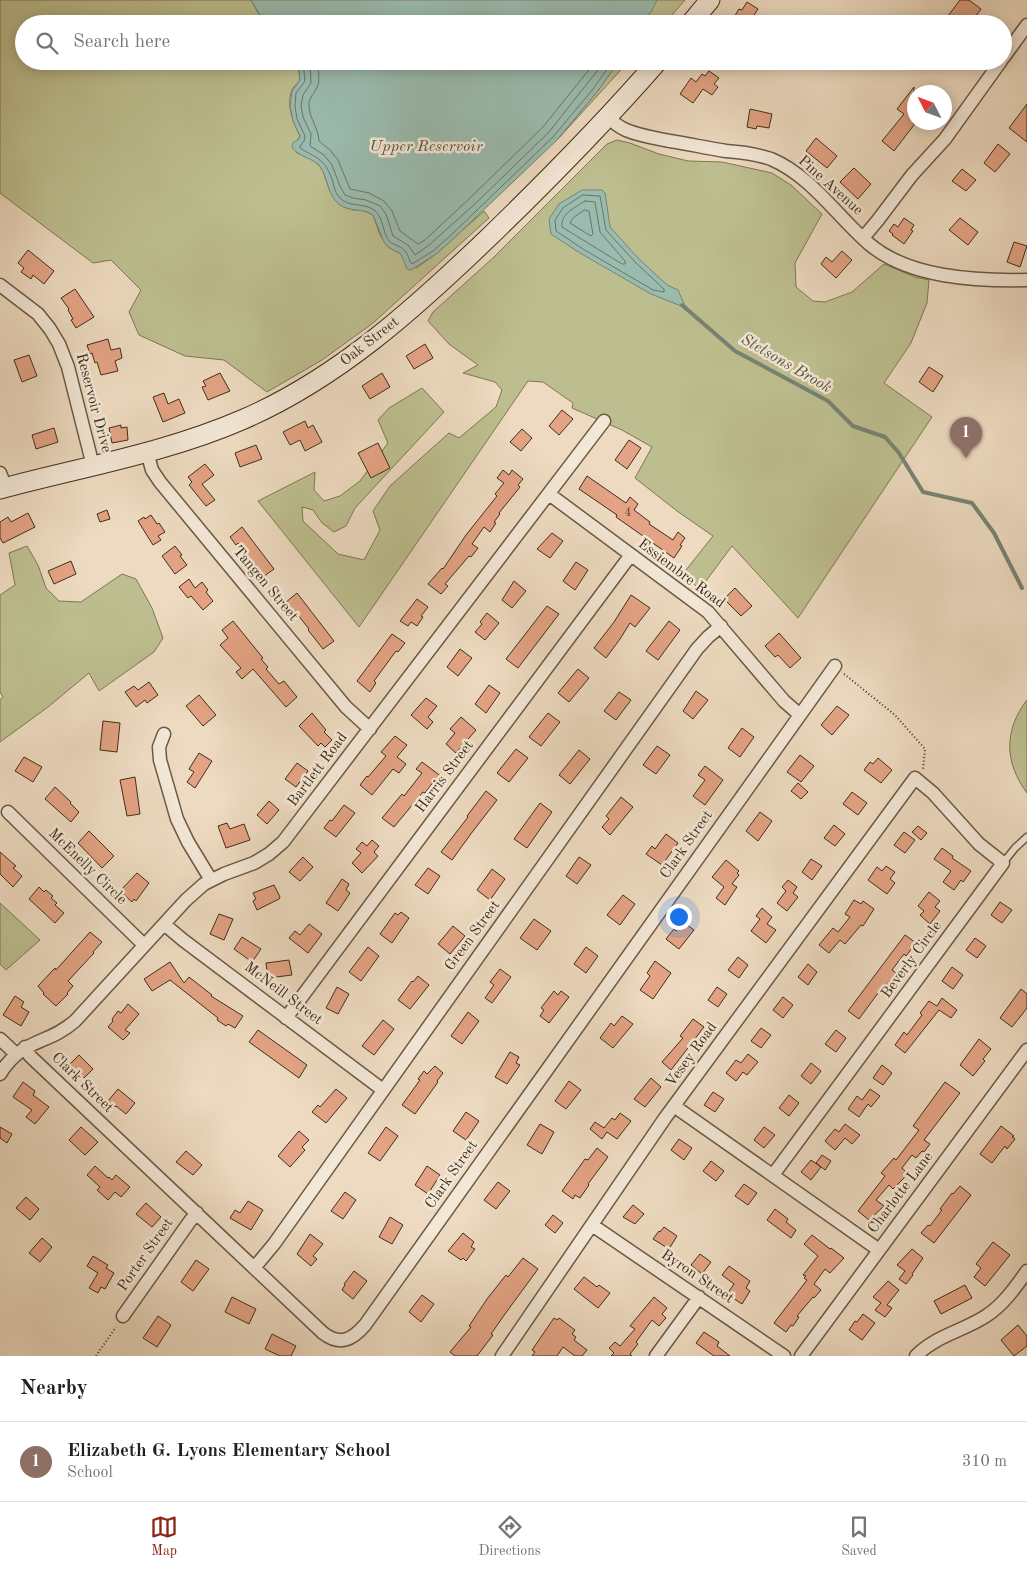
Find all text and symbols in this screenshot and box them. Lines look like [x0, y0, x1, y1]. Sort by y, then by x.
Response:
search box [15, 15, 1012, 70]
icon: search [33, 29, 61, 57]
text: Search here [73, 33, 170, 52]
north arrow [907, 85, 952, 130]
water label: Upper Reservoir [369, 139, 484, 155]
street label: Pine Avenue [795, 153, 865, 219]
street label: Oak Street [338, 315, 402, 369]
water label: Stetsons Brook [738, 332, 834, 396]
street label: Reservoir Drive [73, 352, 114, 454]
pin: 1 [950, 417, 982, 458]
house number: 4 [625, 507, 632, 519]
street label: Essiembre Road [635, 537, 727, 612]
street label: Tangen Street [230, 544, 300, 624]
street label: Bartlett Road [285, 730, 351, 810]
street label: Harris Street [413, 738, 477, 816]
street label: Clark Street [658, 808, 716, 882]
street label: McEnelly Circle [45, 826, 129, 908]
street label: Green Street [443, 898, 503, 974]
your location [666, 904, 692, 930]
street label: Beverly Circle [879, 919, 945, 1001]
street label: McNeill Street [241, 960, 325, 1028]
street label: Vesey Road [664, 1020, 721, 1090]
street label: Clark Street [48, 1050, 116, 1116]
street label: Clark Street [423, 1138, 481, 1212]
street label: Charlotte Lane [866, 1150, 936, 1236]
street label: Porter Street [115, 1216, 177, 1294]
street label: Byron Street [658, 1247, 736, 1307]
text: Nearby [20, 1378, 88, 1399]
text: Elizabeth G. Lyons Elementary School [67, 1442, 391, 1461]
text: 1 [31, 1454, 41, 1470]
text: 310 m [962, 1454, 1007, 1470]
text: School [67, 1465, 113, 1481]
tab: Map [150, 1513, 178, 1560]
tab: Directions [479, 1513, 541, 1560]
tab: Saved [841, 1513, 877, 1560]

